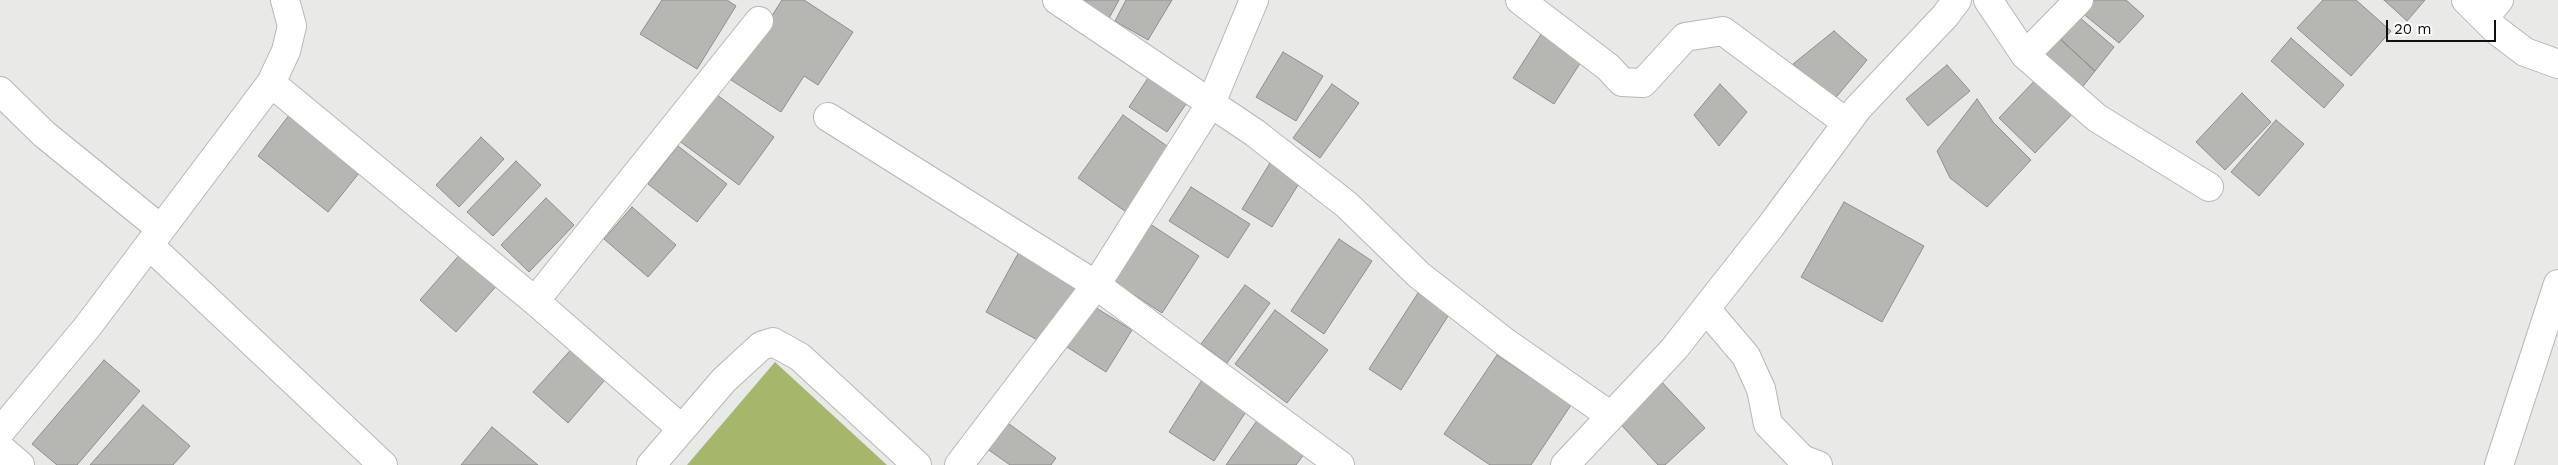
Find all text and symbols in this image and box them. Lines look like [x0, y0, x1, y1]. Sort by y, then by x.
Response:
scale bar [2388, 10, 2498, 42]
text: 20 m [2394, 20, 2432, 38]

